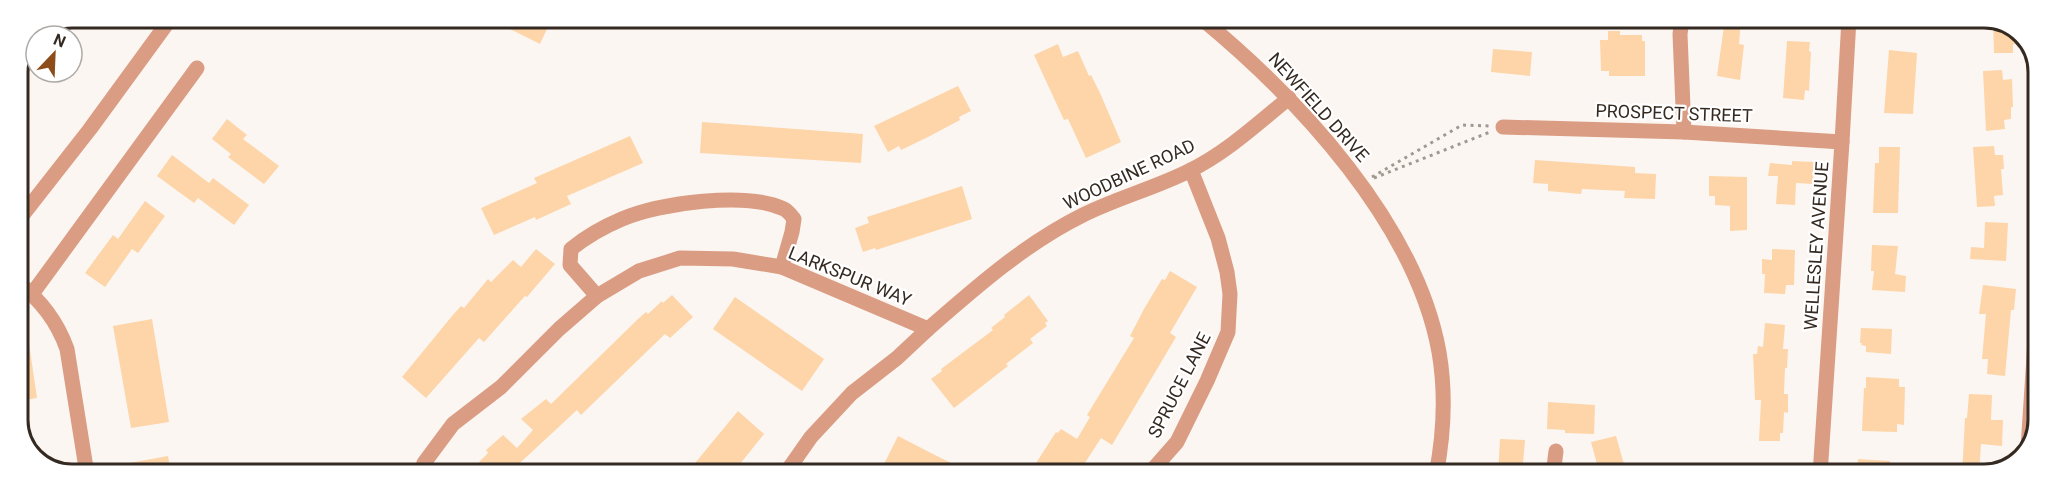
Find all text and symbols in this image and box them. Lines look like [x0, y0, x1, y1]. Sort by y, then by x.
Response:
north arrow [24, 24, 84, 84]
text: N [51, 30, 69, 52]
street label: NEWFIELD DRIVE [1264, 48, 1374, 166]
street label: PROSPECT STREET [1595, 100, 1753, 126]
street label: WOODBINE ROAD [1060, 134, 1198, 214]
street label: WELLESLEY AVENUE [1800, 161, 1832, 331]
street label: LARKSPUR WAY [786, 242, 915, 310]
street label: SPRUCE LANE [1143, 329, 1215, 441]

